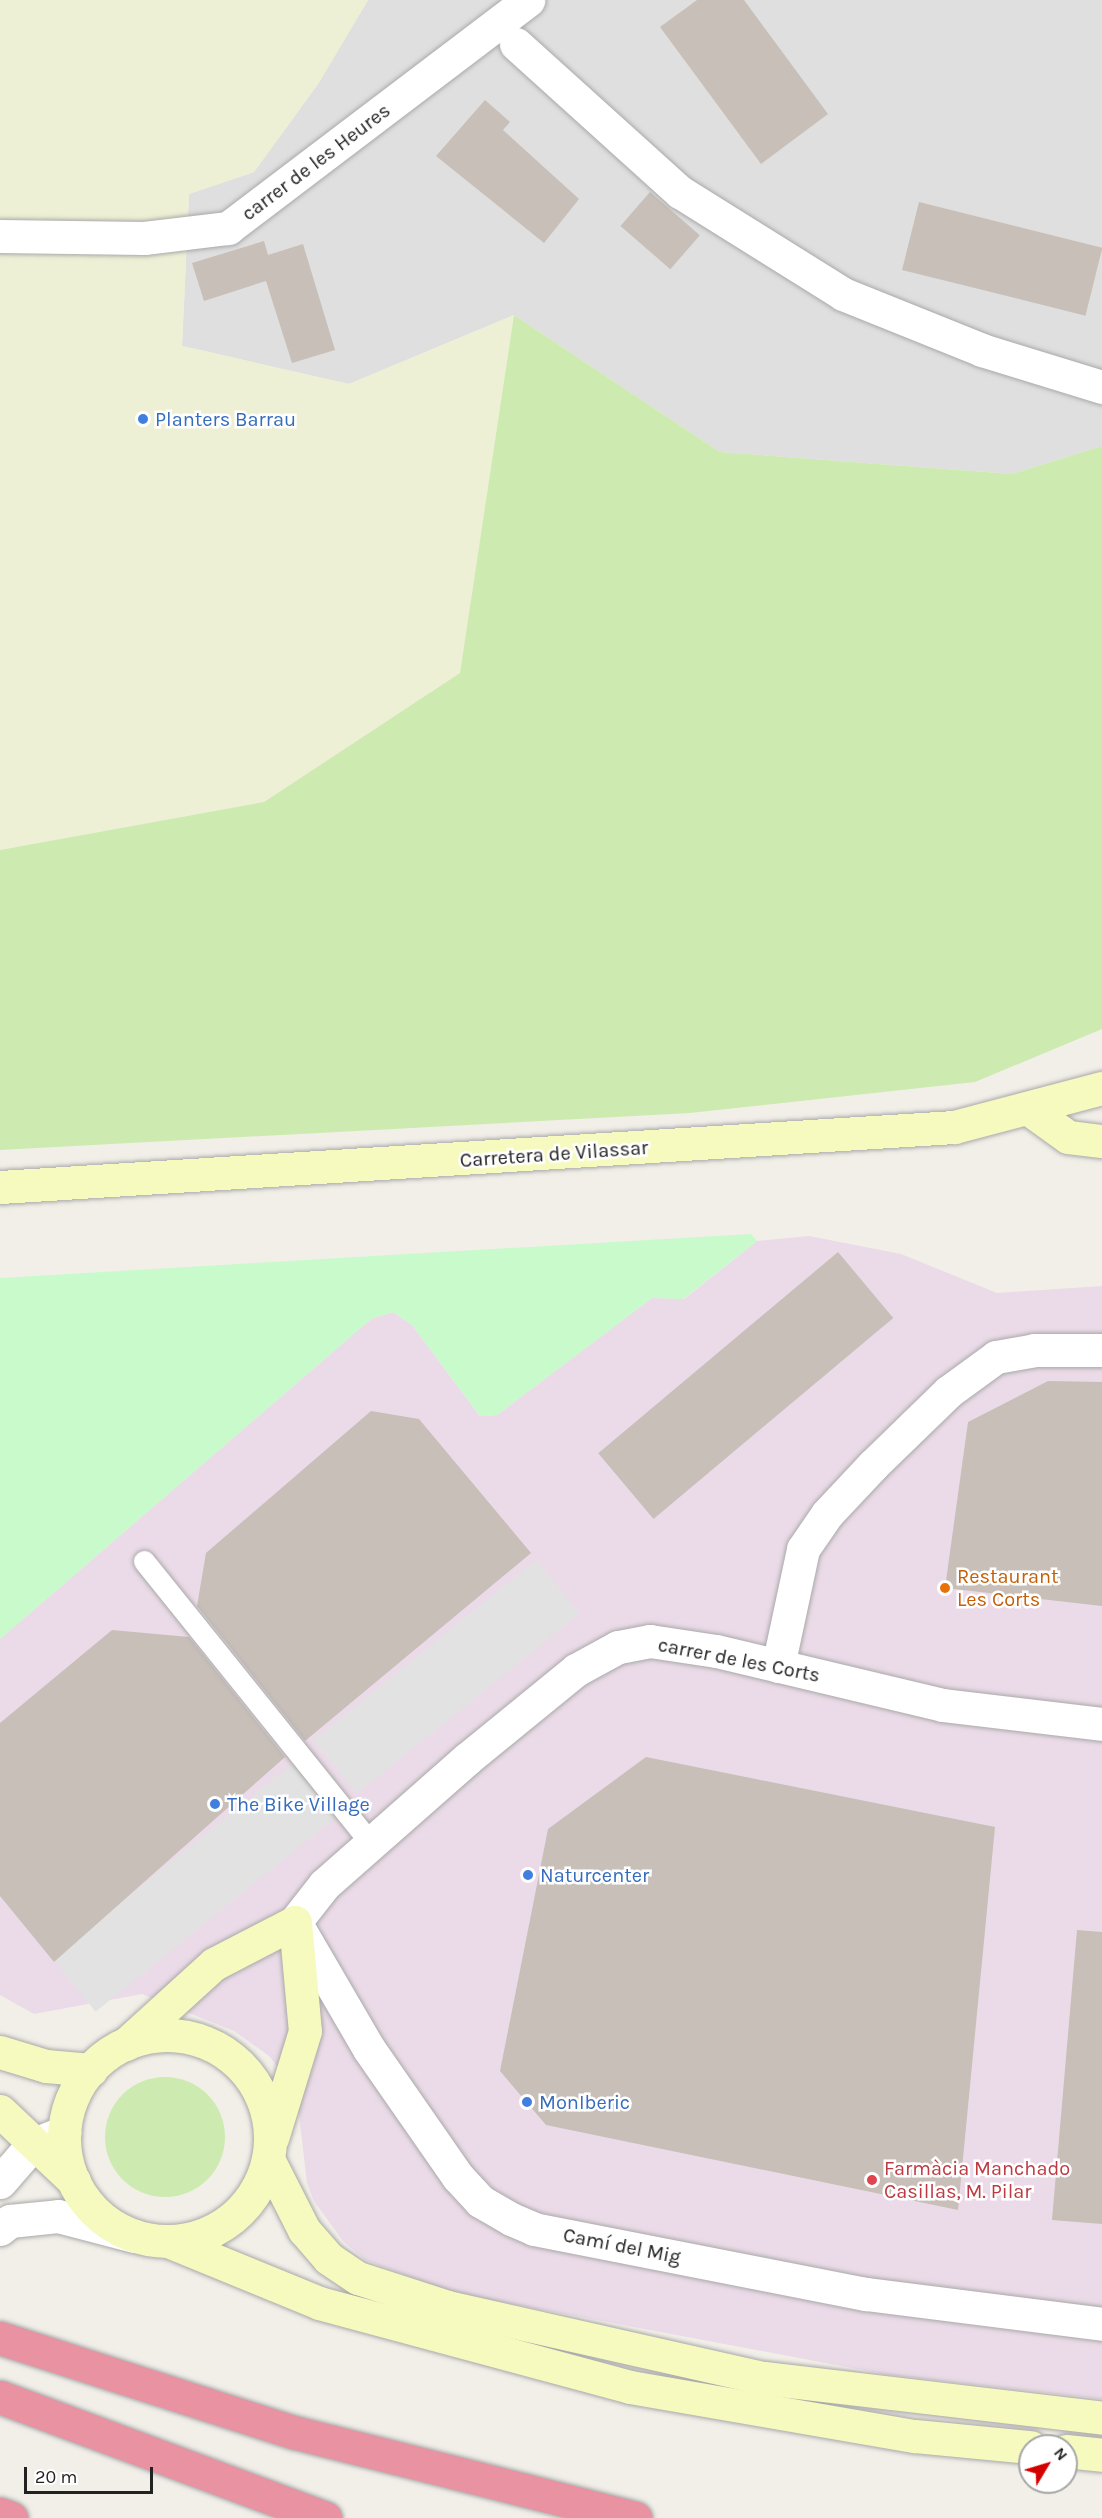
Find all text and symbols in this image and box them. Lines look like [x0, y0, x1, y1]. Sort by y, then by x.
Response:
street label: carrer de les Heures [237, 98, 395, 226]
place label: Planters Barrau [155, 407, 296, 431]
marker: Planters Barrau [136, 412, 150, 426]
street label: Carretera de Vilassar [459, 1135, 649, 1173]
place label: Restaurant Les Corts [957, 1564, 1058, 1611]
marker: Restaurant Les Corts [938, 1581, 952, 1595]
street label: carrer de les Corts [656, 1633, 822, 1687]
place label: The Bike Village [227, 1792, 370, 1816]
marker: The Bike Village [208, 1797, 222, 1811]
place label: Naturcenter [540, 1863, 649, 1887]
marker: Naturcenter [521, 1868, 535, 1882]
place label: MonIberic [539, 2090, 630, 2114]
marker: MonIberic [520, 2095, 534, 2109]
place label: Farmàcia Manchado Casillas, M. Pilar [884, 2156, 1070, 2203]
marker: Farmàcia Manchado Casillas, M. Pilar [865, 2173, 879, 2187]
street label: Camí del Mig [561, 2223, 683, 2269]
north arrow [1018, 2434, 1078, 2494]
text: N [1050, 2443, 1072, 2464]
scale bar [27, 2455, 156, 2493]
text: 20 m [35, 2466, 77, 2488]

